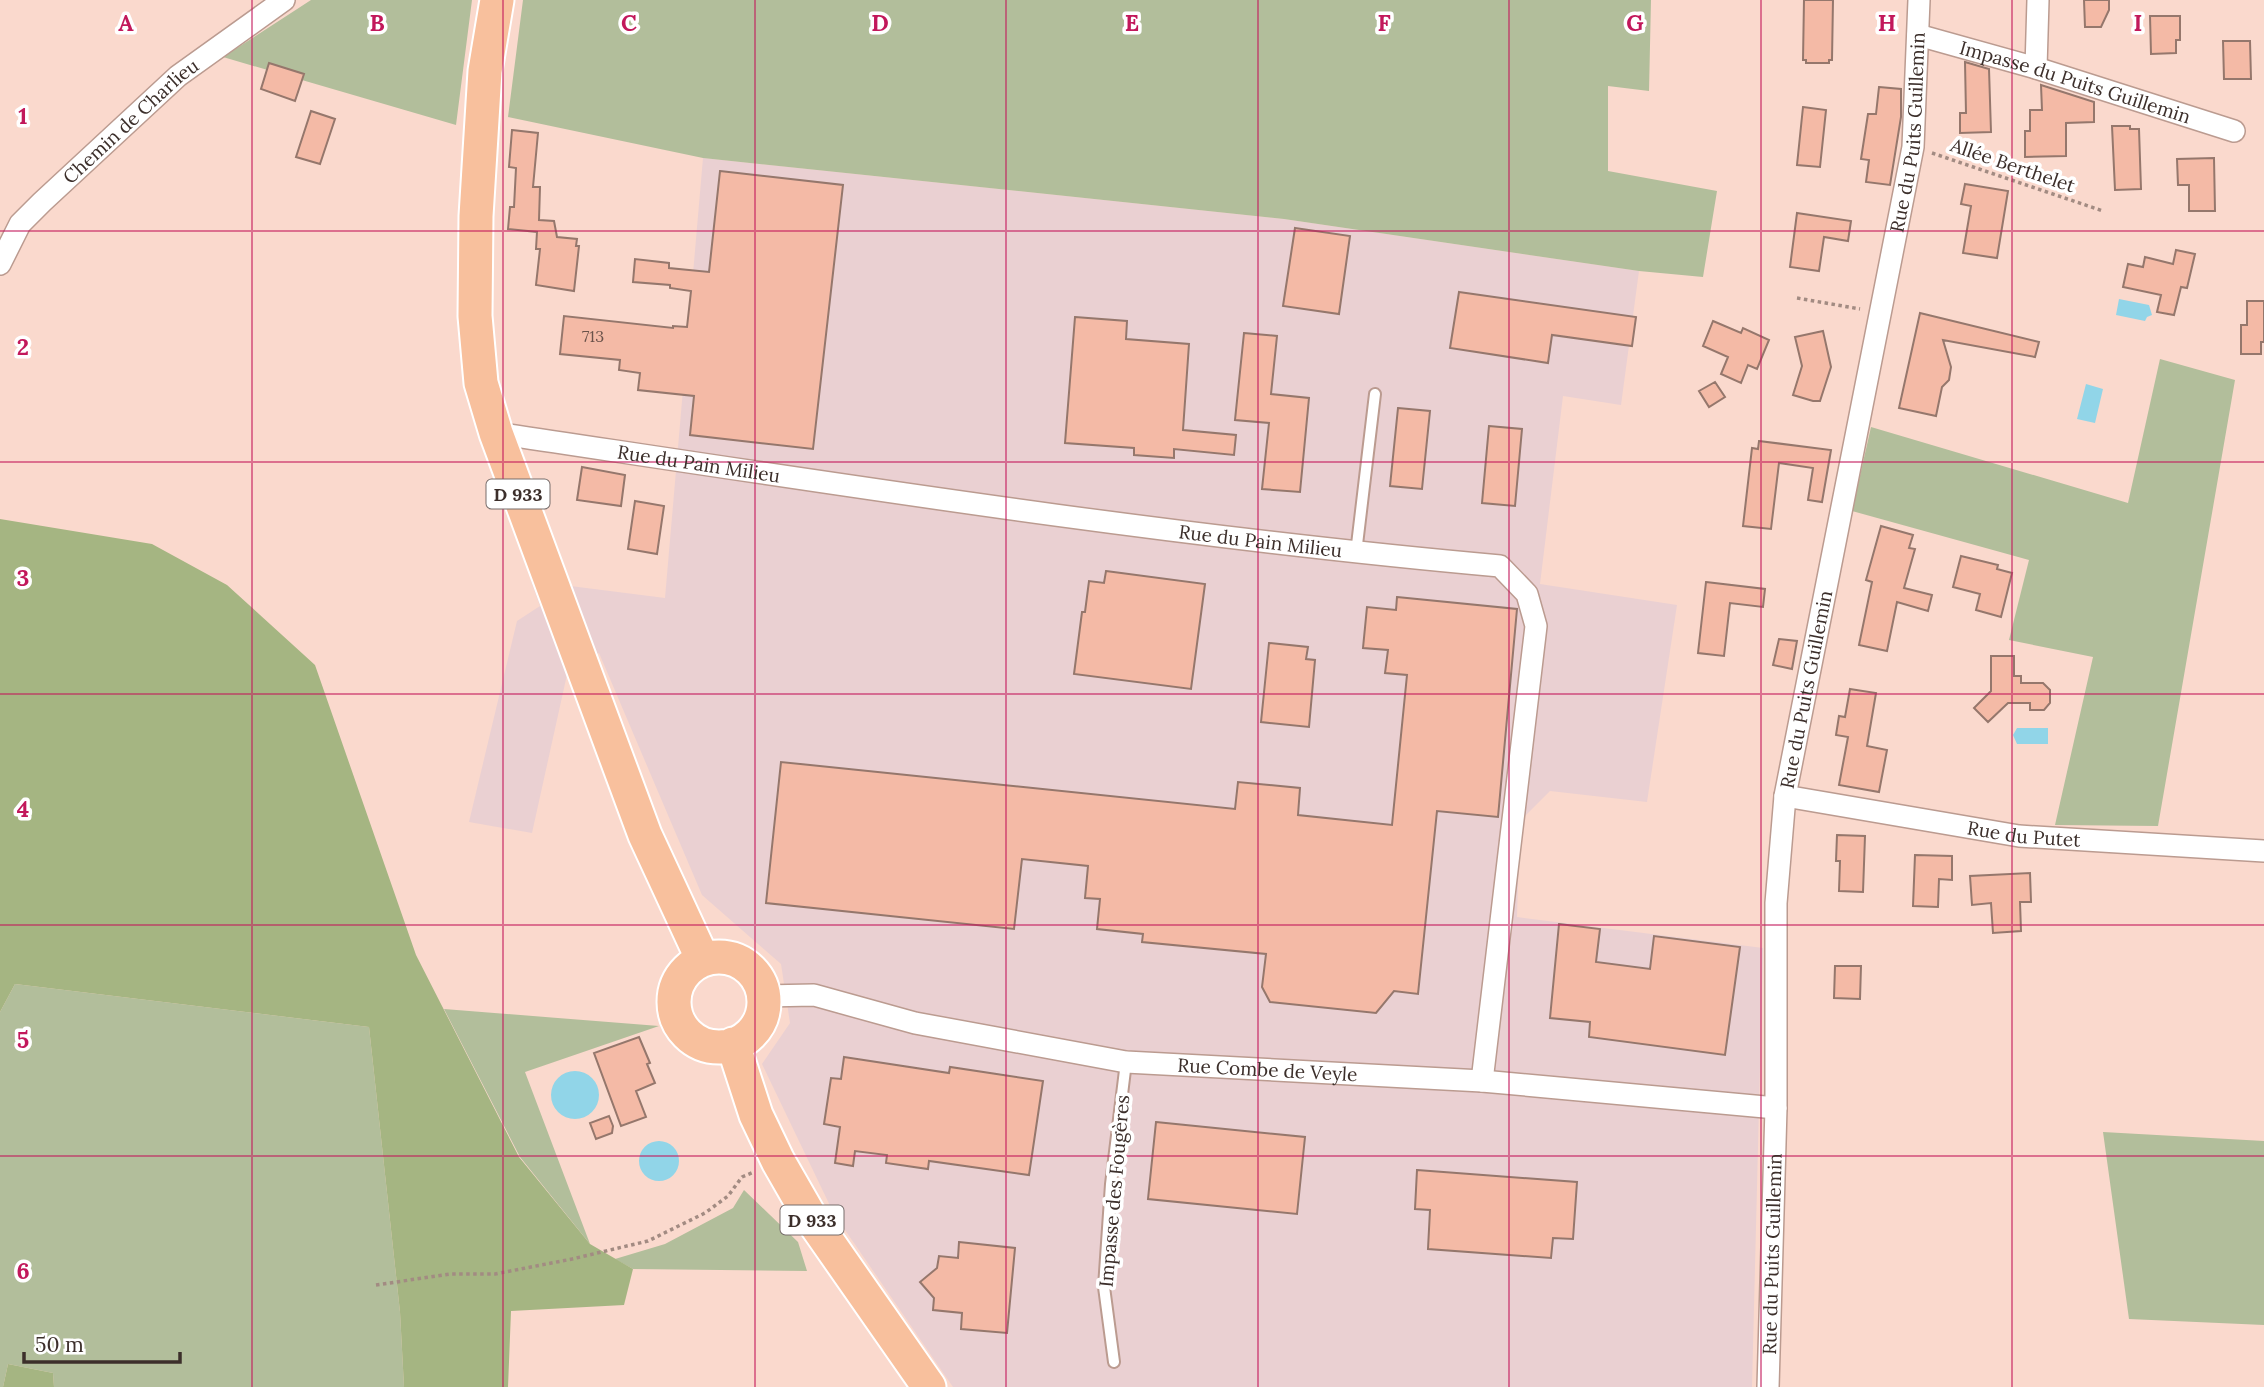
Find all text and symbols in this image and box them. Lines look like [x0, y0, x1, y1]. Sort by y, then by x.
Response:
text: A [118, 8, 134, 37]
text: B [369, 8, 385, 37]
text: C [621, 8, 637, 37]
text: D [871, 8, 889, 37]
text: E [1125, 8, 1139, 37]
text: F [1377, 8, 1391, 37]
text: G [1626, 8, 1644, 37]
text: H [1878, 8, 1896, 37]
text: I [2134, 8, 2142, 37]
street label: Rue du Puits Guillemin [1884, 32, 1930, 235]
street label: Impasse du Puits Guillemin [1957, 35, 2194, 128]
street label: Chemin de Charlieu [58, 53, 203, 189]
text: 1 [18, 101, 28, 130]
street label: Allée Berthelet [1947, 132, 2079, 198]
house number: 713 [582, 326, 604, 346]
text: 2 [17, 332, 29, 361]
street label: Rue du Pain Milieu [616, 439, 782, 488]
road number: D 933 [486, 480, 550, 508]
street label: Rue du Pain Milieu [1177, 519, 1343, 562]
text: 3 [17, 563, 29, 592]
street label: Rue du Puits Guillemin [1775, 588, 1837, 791]
text: 4 [17, 794, 29, 823]
street label: Rue du Putet [1965, 815, 2082, 852]
text: 5 [17, 1025, 29, 1054]
street label: Rue Combe de Veyle [1177, 1053, 1358, 1086]
street label: Impasse des Fougères [1094, 1094, 1134, 1288]
street label: Rue du Puits Guillemin [1757, 1153, 1787, 1355]
road number: D 933 [780, 1205, 844, 1234]
text: 6 [16, 1256, 30, 1285]
scale bar [24, 1320, 180, 1364]
text: 50 m [35, 1331, 84, 1358]

